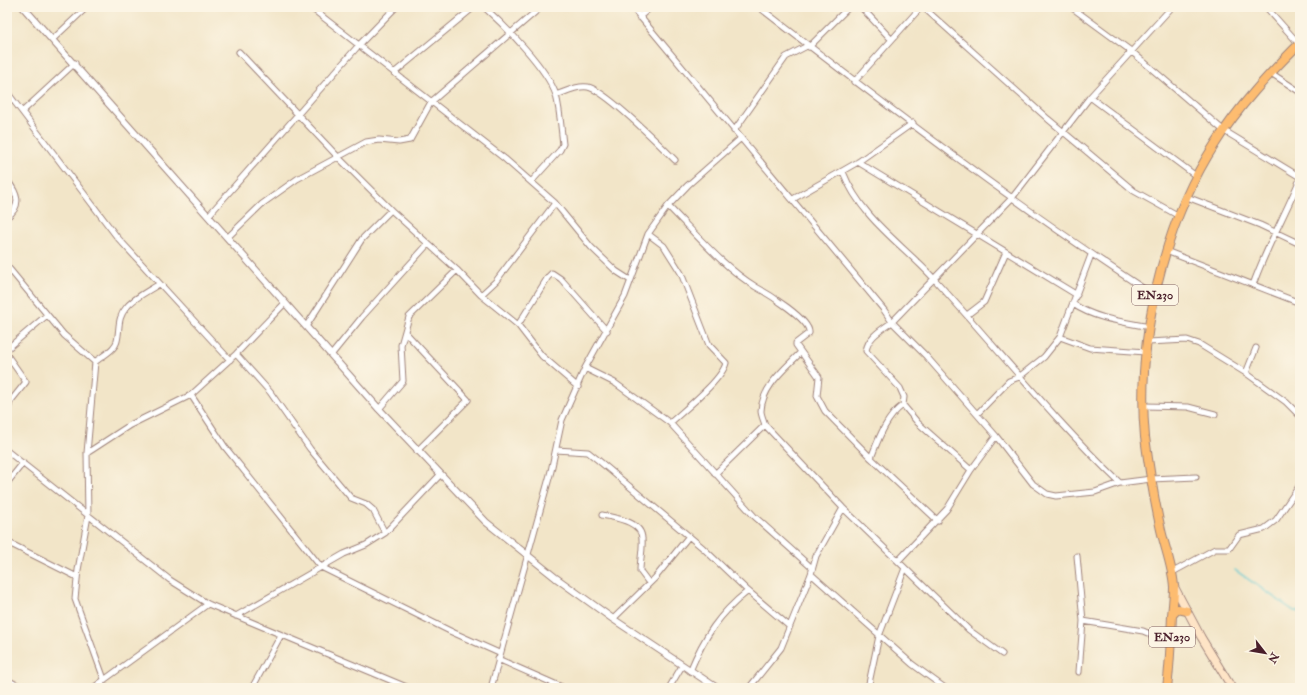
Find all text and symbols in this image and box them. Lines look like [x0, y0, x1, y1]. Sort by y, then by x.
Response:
road number: EN230 [1132, 285, 1178, 305]
road number: EN230 [1149, 627, 1195, 647]
north arrow [1245, 633, 1285, 673]
text: N [1264, 649, 1282, 666]

